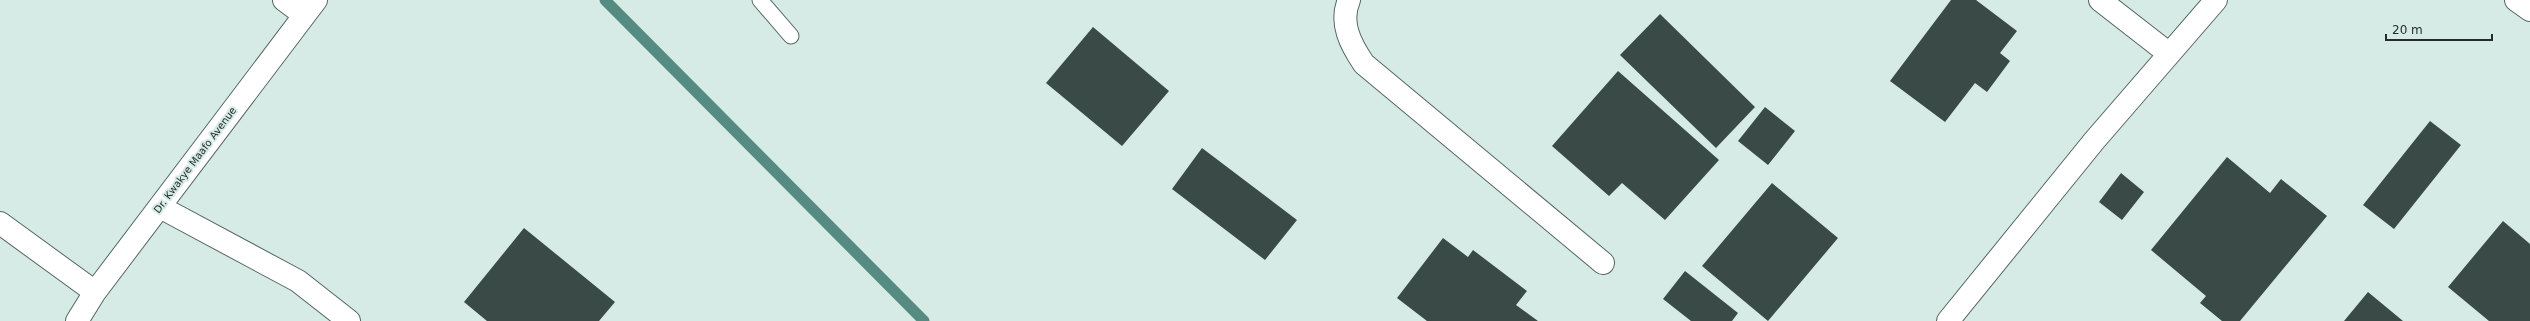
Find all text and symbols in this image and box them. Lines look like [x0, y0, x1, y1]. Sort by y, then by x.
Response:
scale bar [2386, 16, 2492, 42]
text: 20 m [2392, 23, 2423, 37]
street label: Dr. Kwakye Maafo Avenue [152, 105, 238, 215]

